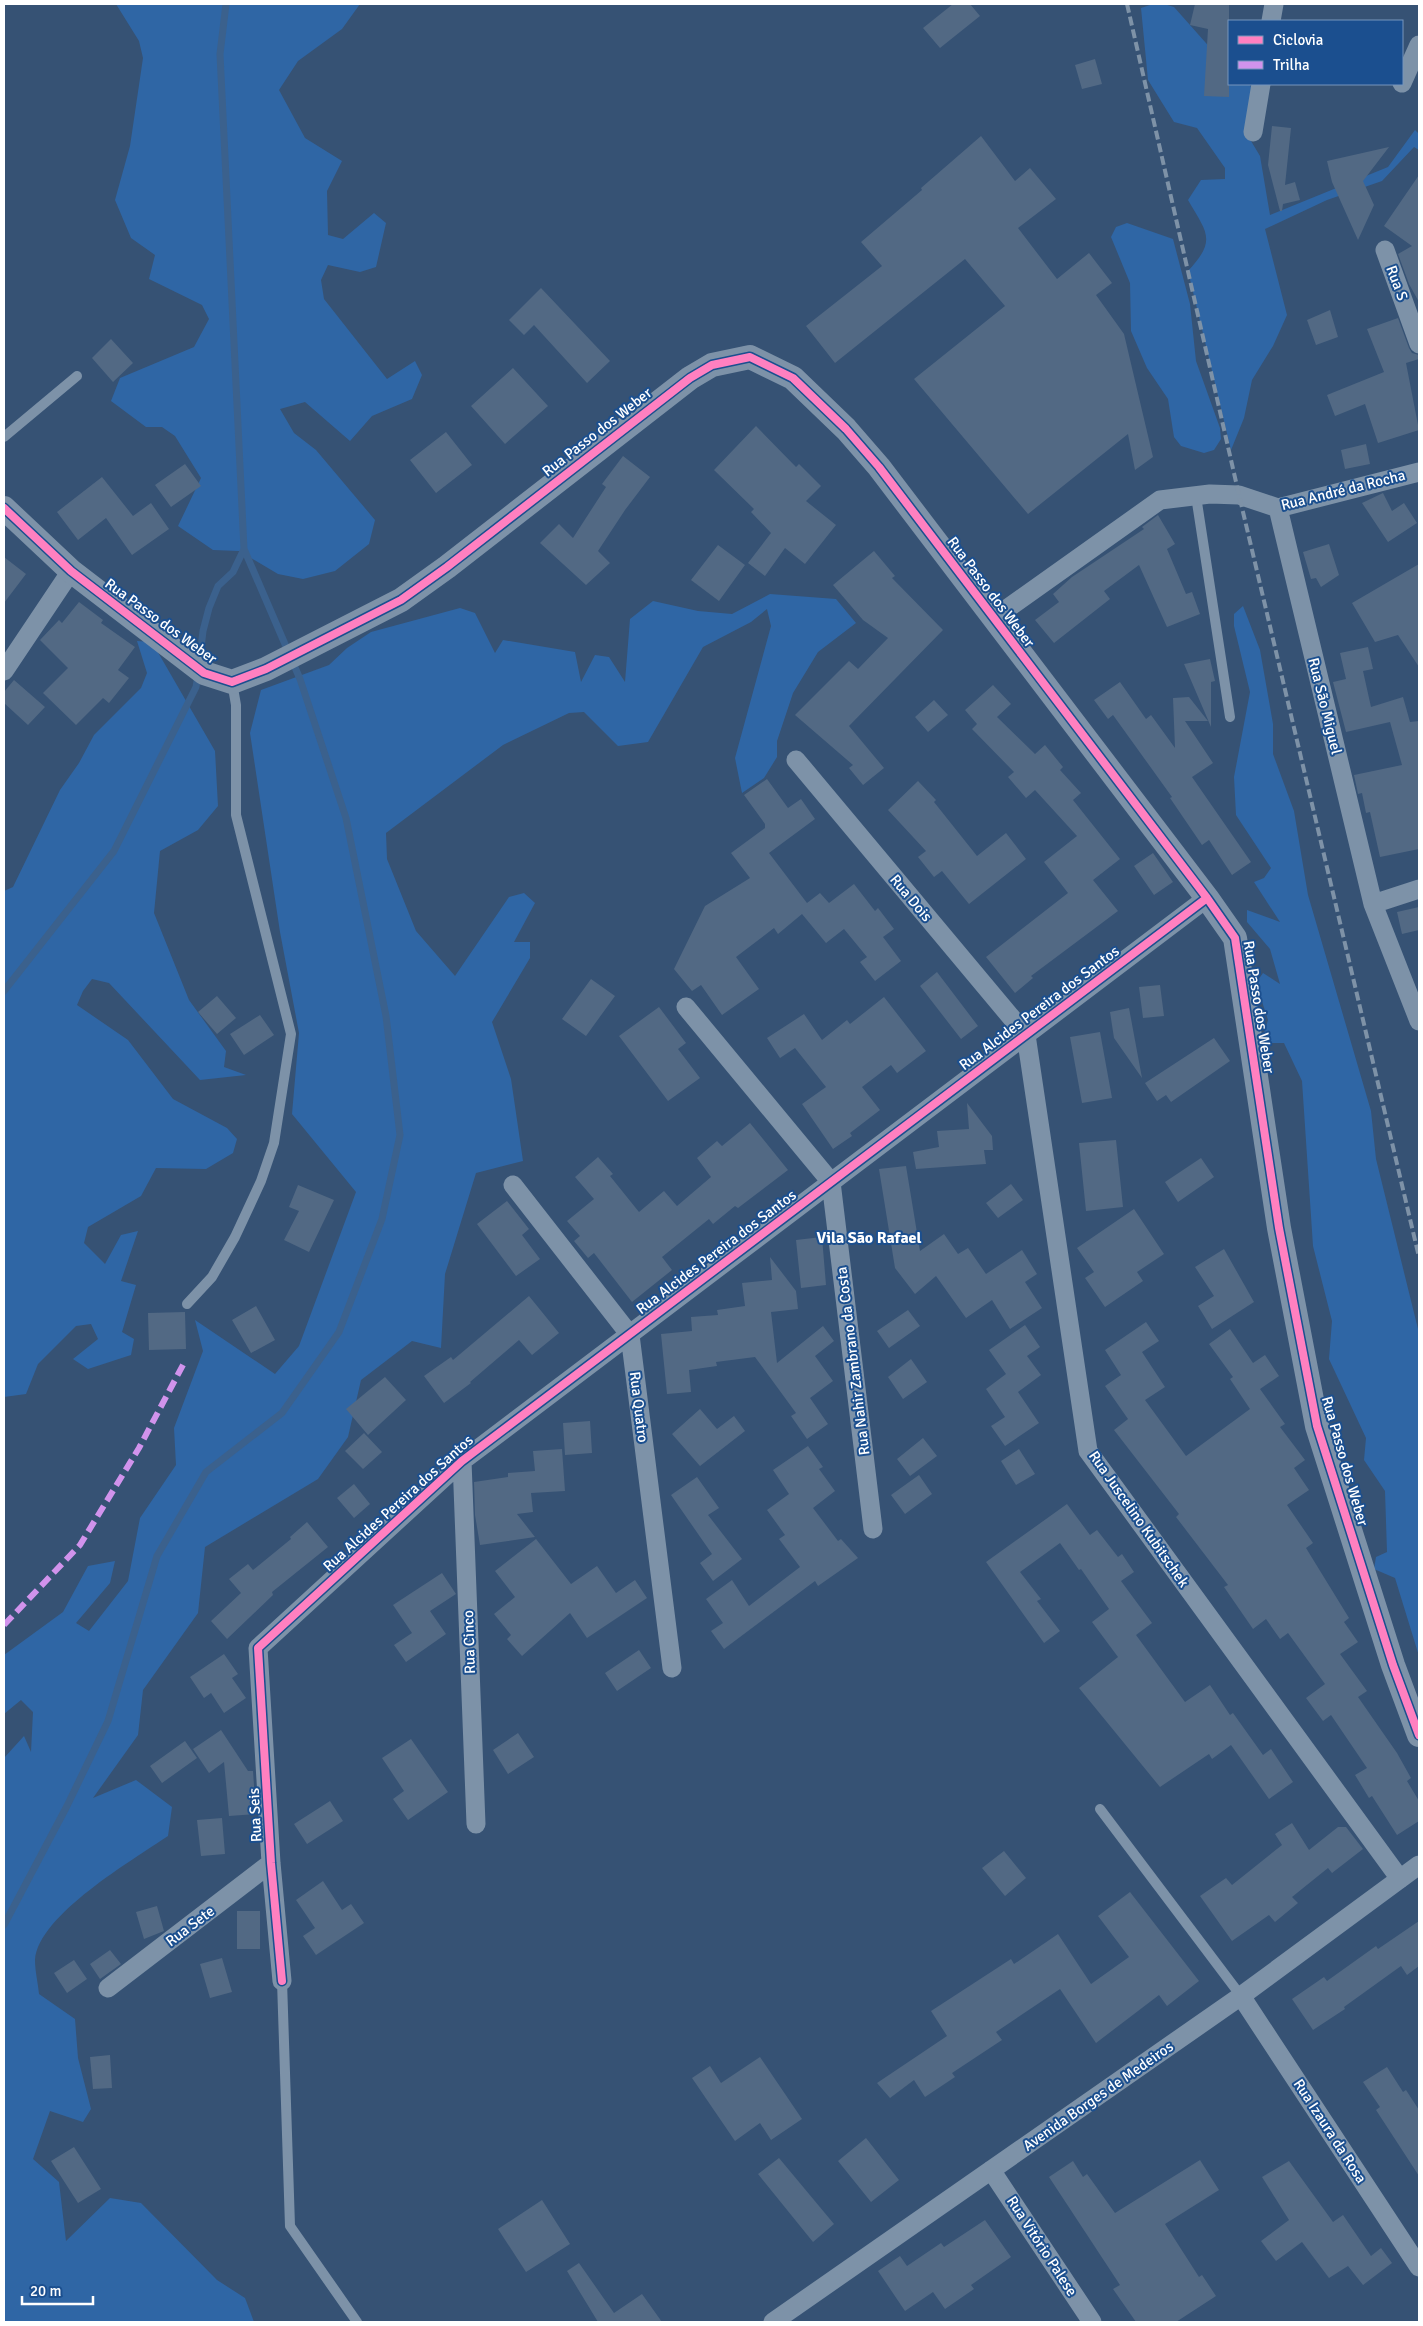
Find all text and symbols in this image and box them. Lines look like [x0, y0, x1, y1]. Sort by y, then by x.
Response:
legend [1228, 20, 1403, 85]
text: Ciclovia [1273, 31, 1323, 49]
text: Trilha [1273, 56, 1310, 74]
street label: Rua S [1382, 263, 1412, 303]
street label: Rua Passo dos Weber [539, 383, 656, 480]
street label: Rua André da Rocha [1279, 466, 1407, 514]
street label: Rua Passo dos Weber [943, 533, 1039, 651]
street label: Rua Passo dos Weber [101, 574, 221, 668]
street label: Rua São Miguel [1304, 656, 1346, 756]
street label: Rua Dois [886, 871, 936, 926]
street label: Rua Passo dos Weber [1240, 939, 1278, 1075]
street label: Rua Alcides Pereira dos Santos [955, 942, 1123, 1074]
street label: Rua Alcides Pereira dos Santos [632, 1186, 800, 1318]
district label: Vila São Rafael [817, 1228, 922, 1248]
street label: Rua Nahir Zambrano da Costa [833, 1266, 873, 1456]
street label: Rua Quatro [626, 1370, 652, 1444]
street label: Rua Passo dos Weber [1318, 1394, 1372, 1528]
street label: Rua Alcides Pereira dos Santos [319, 1431, 477, 1575]
street label: Rua Juscelino Kubitschek [1085, 1447, 1193, 1591]
street label: Rua Cinco [459, 1610, 479, 1674]
street label: Rua Seis [245, 1787, 265, 1843]
street label: Rua Sete [162, 1902, 218, 1950]
street label: Avenida Borges de Medeiros [1019, 2037, 1177, 2155]
street label: Rua Izaura da Rosa [1290, 2076, 1370, 2186]
street label: Rua Vitório Palese [1003, 2193, 1081, 2299]
scale bar [22, 2274, 94, 2306]
text: 20 m [30, 2282, 61, 2300]

